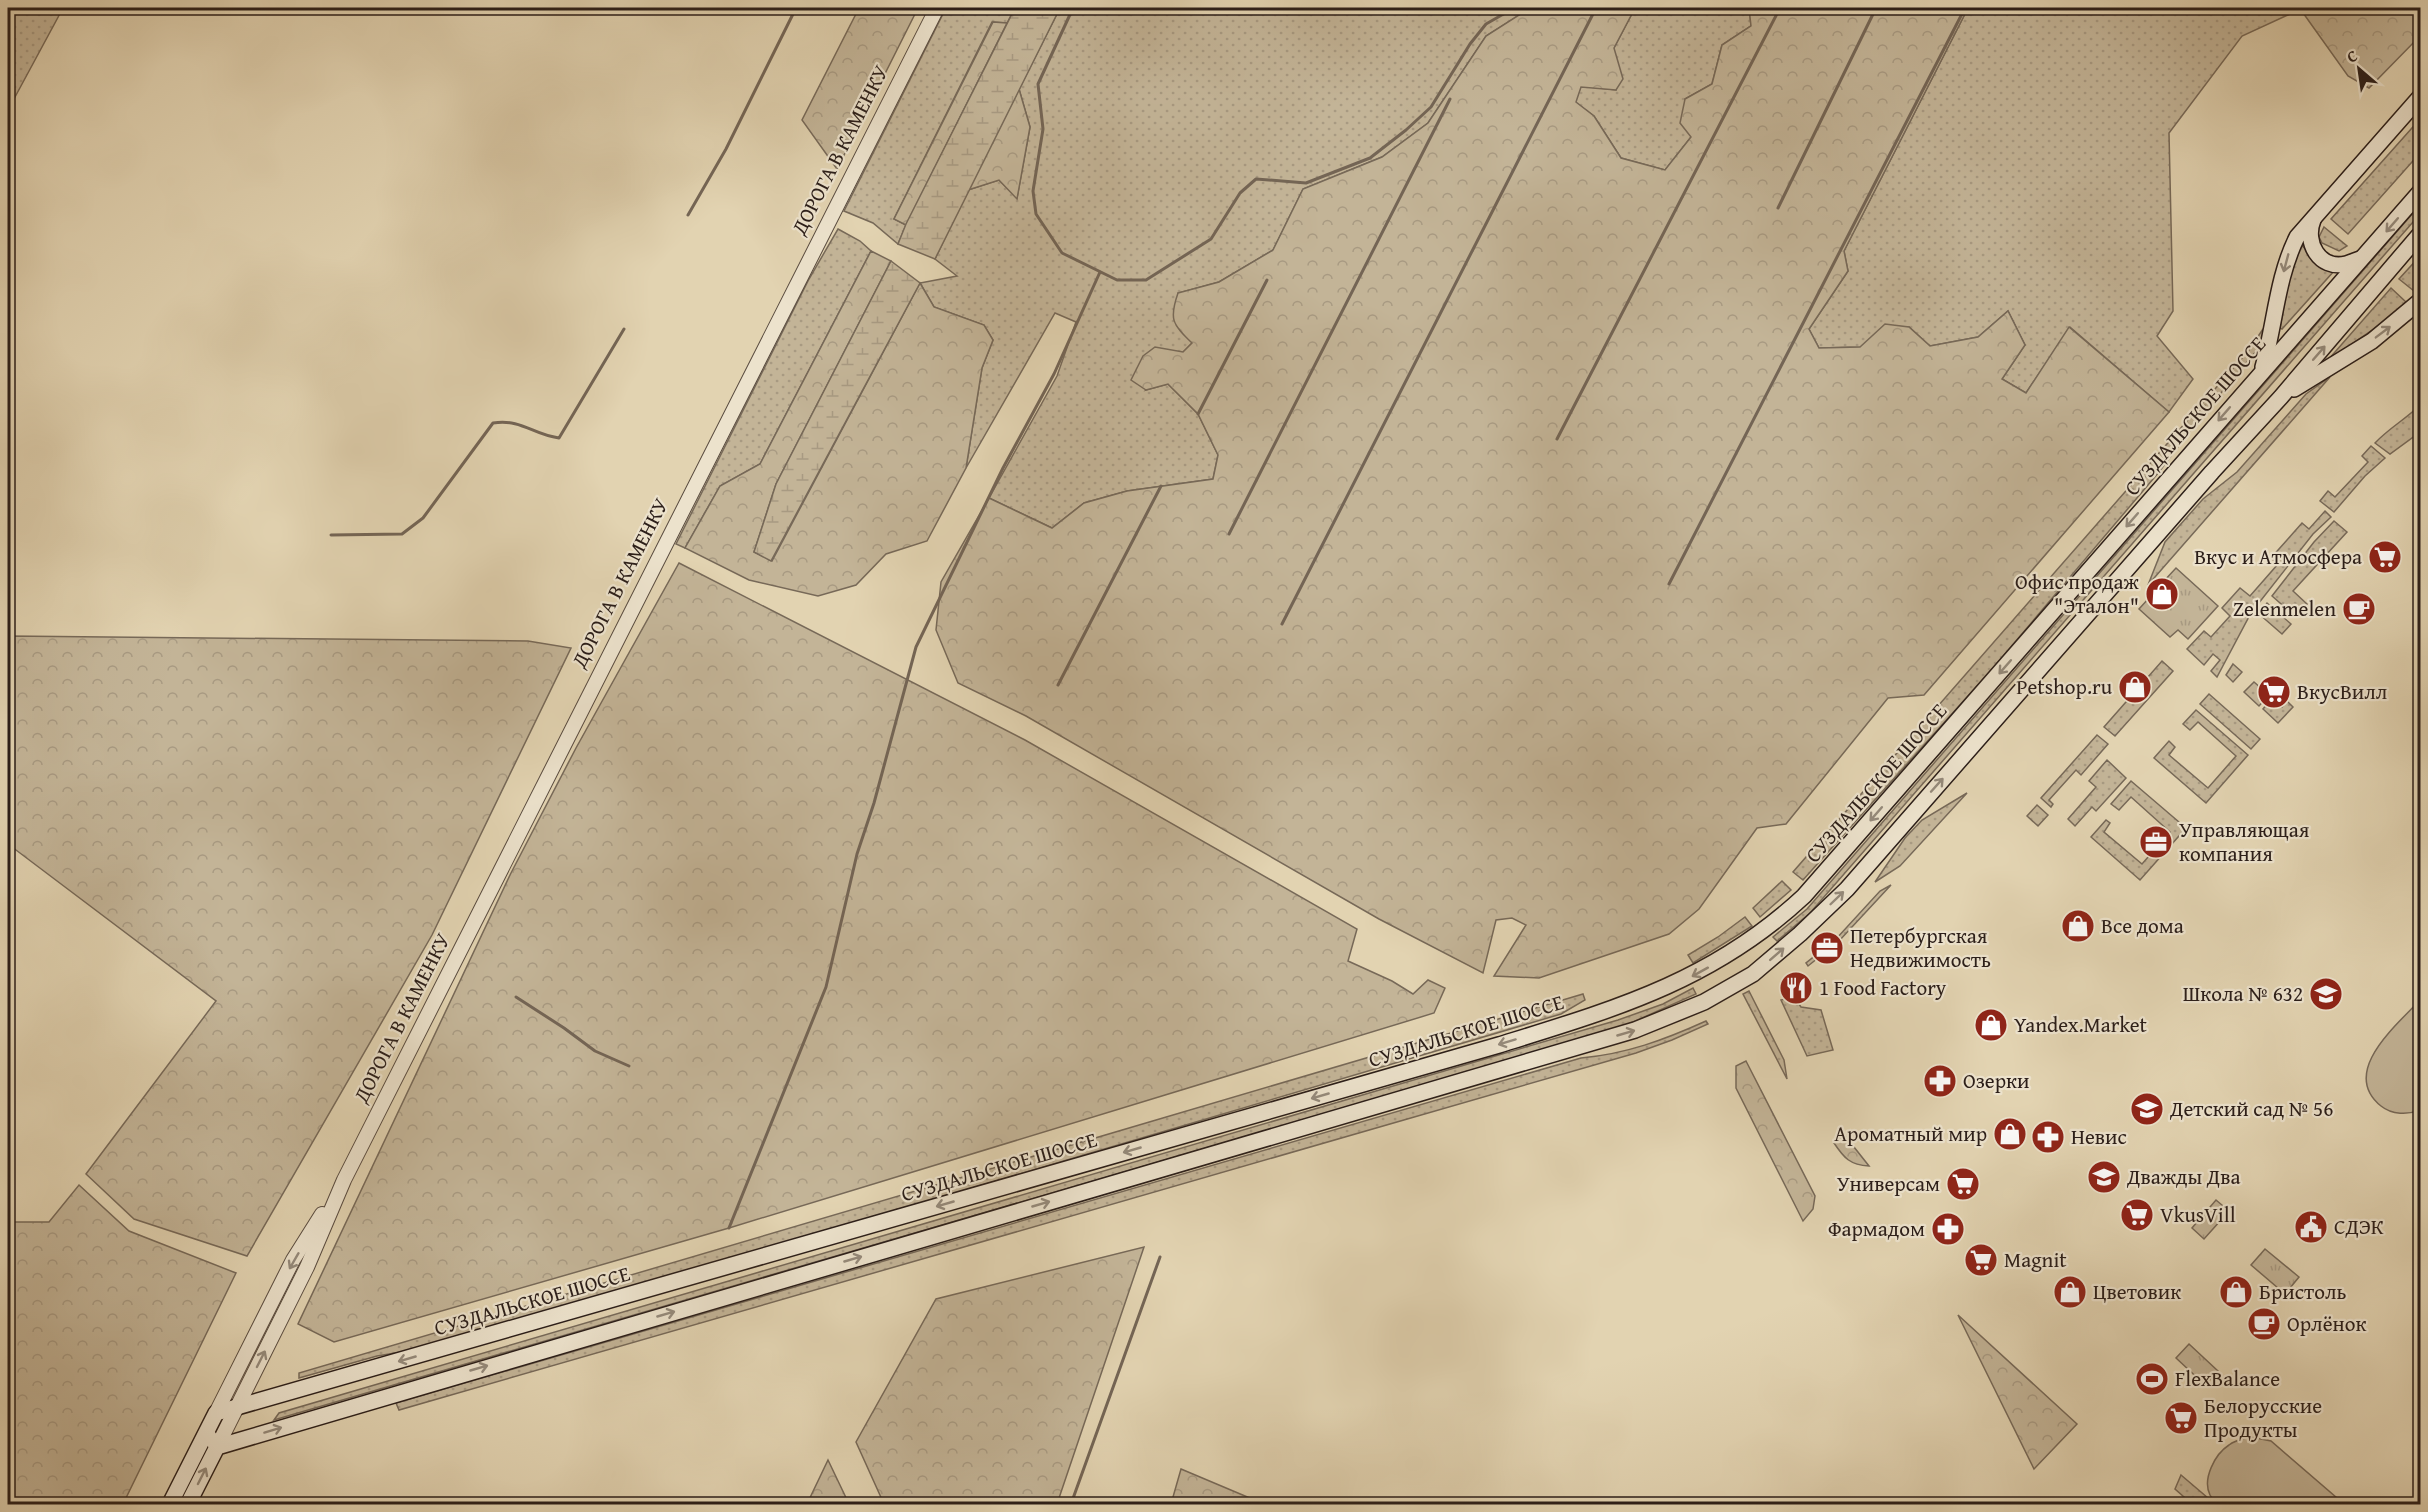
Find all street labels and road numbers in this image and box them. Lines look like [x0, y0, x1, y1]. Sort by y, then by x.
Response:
street label: ДОРОГА В КАМЕНКУ [783, 59, 896, 241]
street label: СУЗДАЛЬСКОЕ ШОССЕ [2117, 329, 2273, 502]
street label: ДОРОГА В КАМЕНКУ [563, 492, 676, 674]
street label: СУЗДАЛЬСКОЕ ШОССЕ [1798, 696, 1954, 869]
street label: ДОРОГА В КАМЕНКУ [345, 927, 458, 1109]
street label: СУЗДАЛЬСКОЕ ШОССЕ [1365, 986, 1567, 1075]
street label: СУЗДАЛЬСКОЕ ШОССЕ [897, 1124, 1101, 1209]
street label: СУЗДАЛЬСКОЕ ШОССЕ [430, 1258, 634, 1343]

